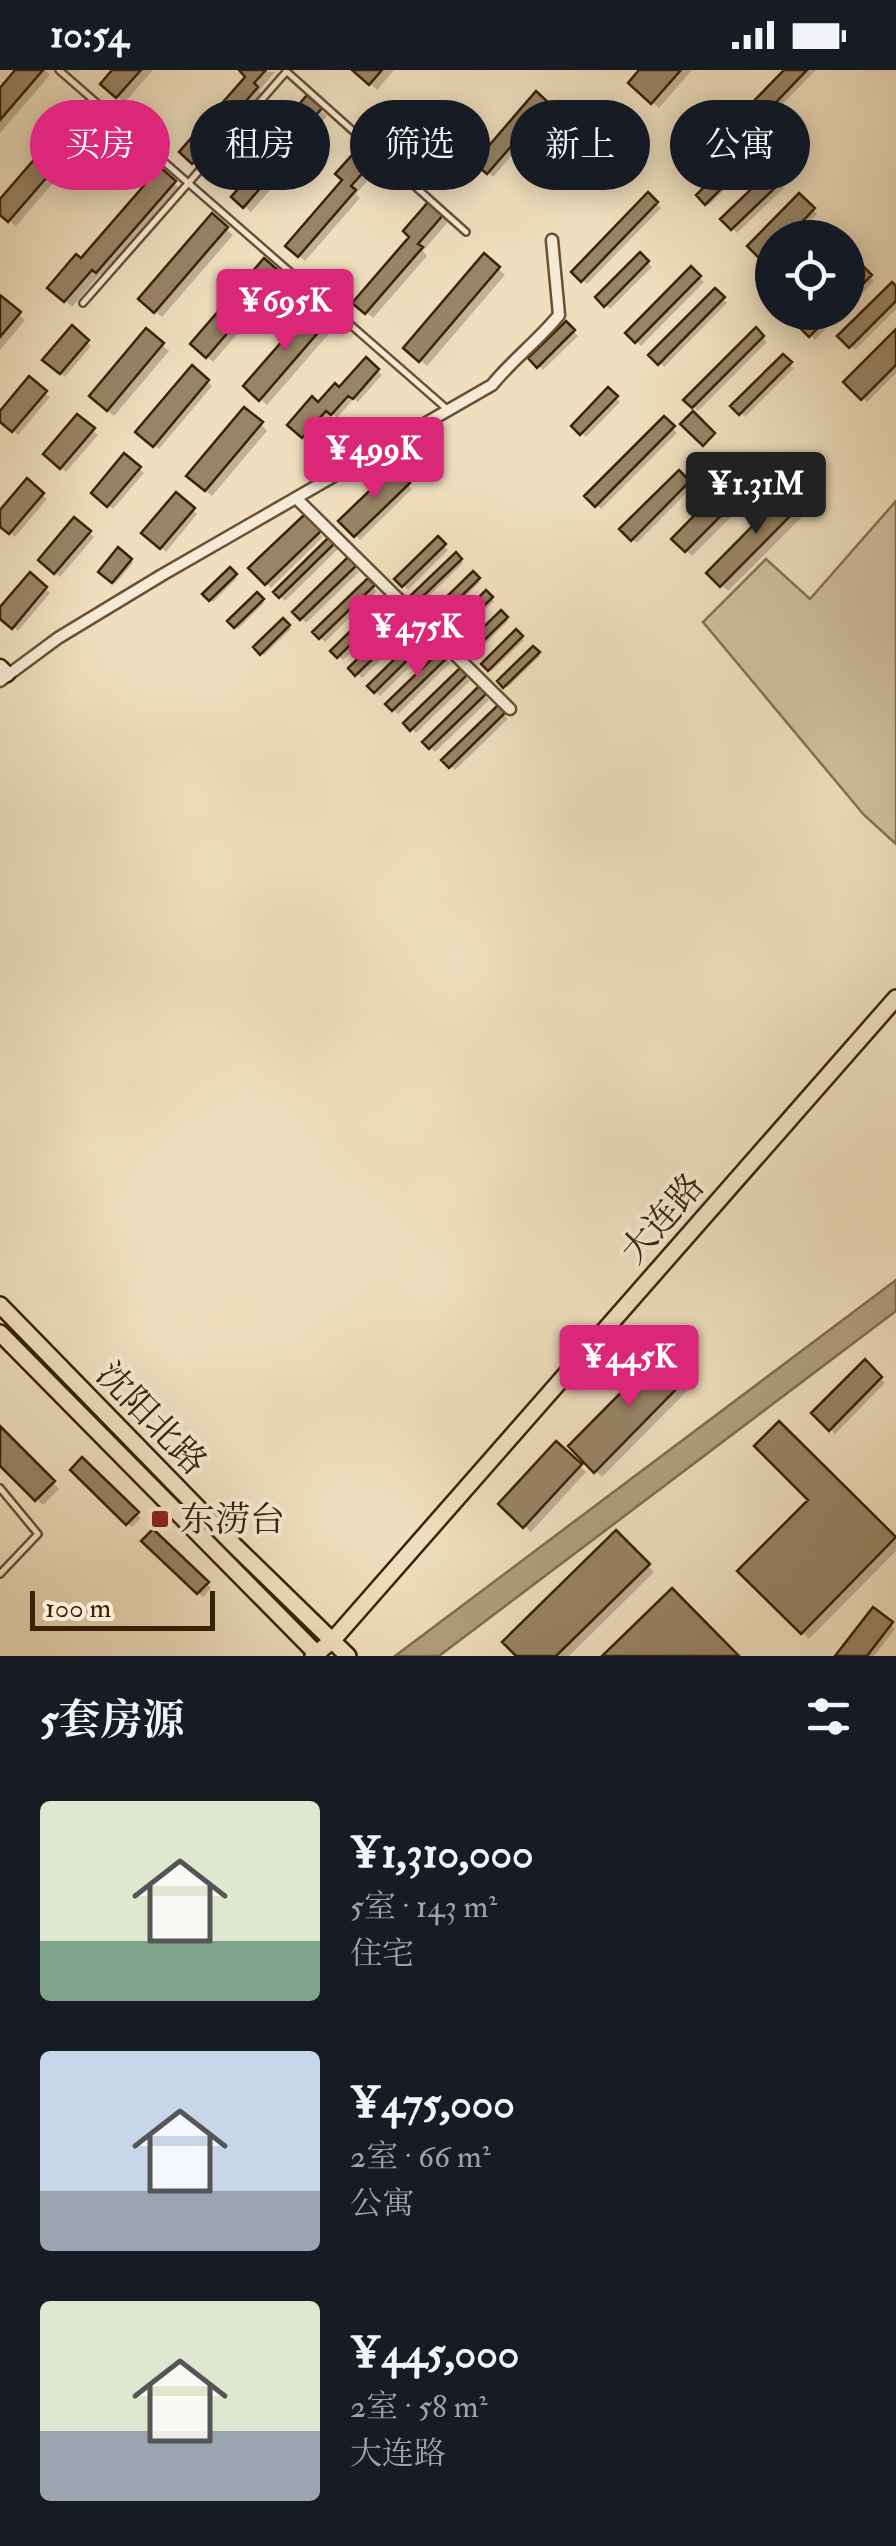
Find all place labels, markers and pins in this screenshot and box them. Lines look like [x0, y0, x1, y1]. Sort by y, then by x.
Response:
pin: ¥695K [215, 269, 355, 354]
pin: ¥499K [304, 417, 444, 502]
pin: ¥1.31M [675, 452, 837, 537]
pin: ¥475K [347, 595, 487, 680]
pin: ¥445K [559, 1325, 699, 1410]
place label: 东涝台 [180, 1498, 285, 1542]
marker: 东涝台 [149, 1508, 171, 1530]

